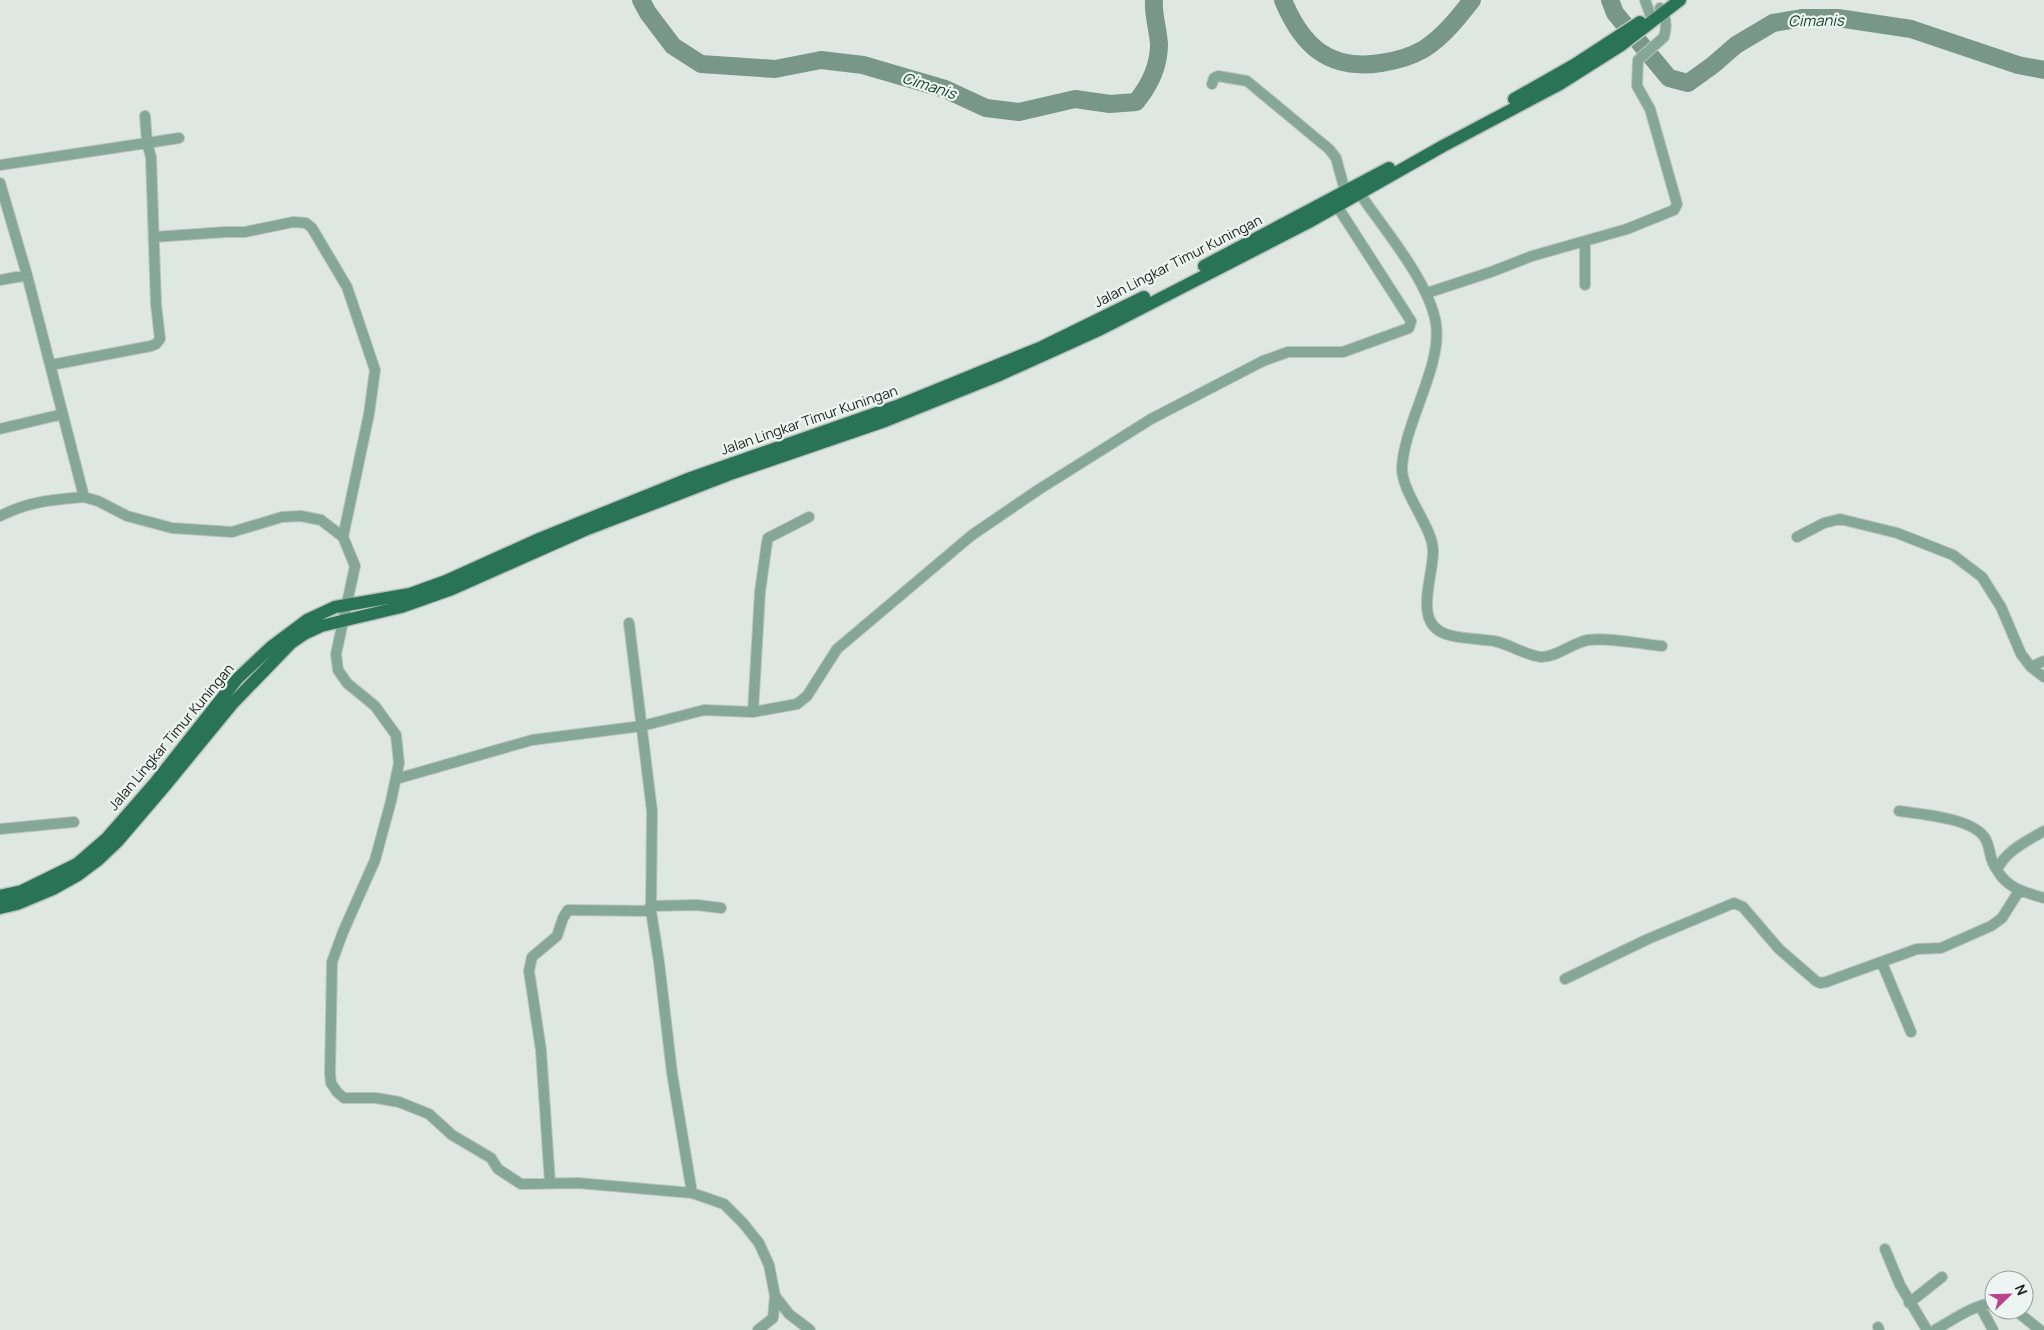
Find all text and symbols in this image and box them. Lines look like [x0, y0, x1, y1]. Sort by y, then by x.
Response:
water label: Cimanis [1788, 9, 1845, 31]
water label: Cimanis [899, 67, 960, 104]
street label: Jalan Lingkar Timur Kuningan [1091, 210, 1265, 311]
street label: Jalan Lingkar Timur Kuningan [718, 380, 900, 459]
street label: Jalan Lingkar Timur Kuningan [104, 659, 238, 814]
north arrow [1984, 1270, 2034, 1320]
text: N [2011, 1281, 2032, 1298]

